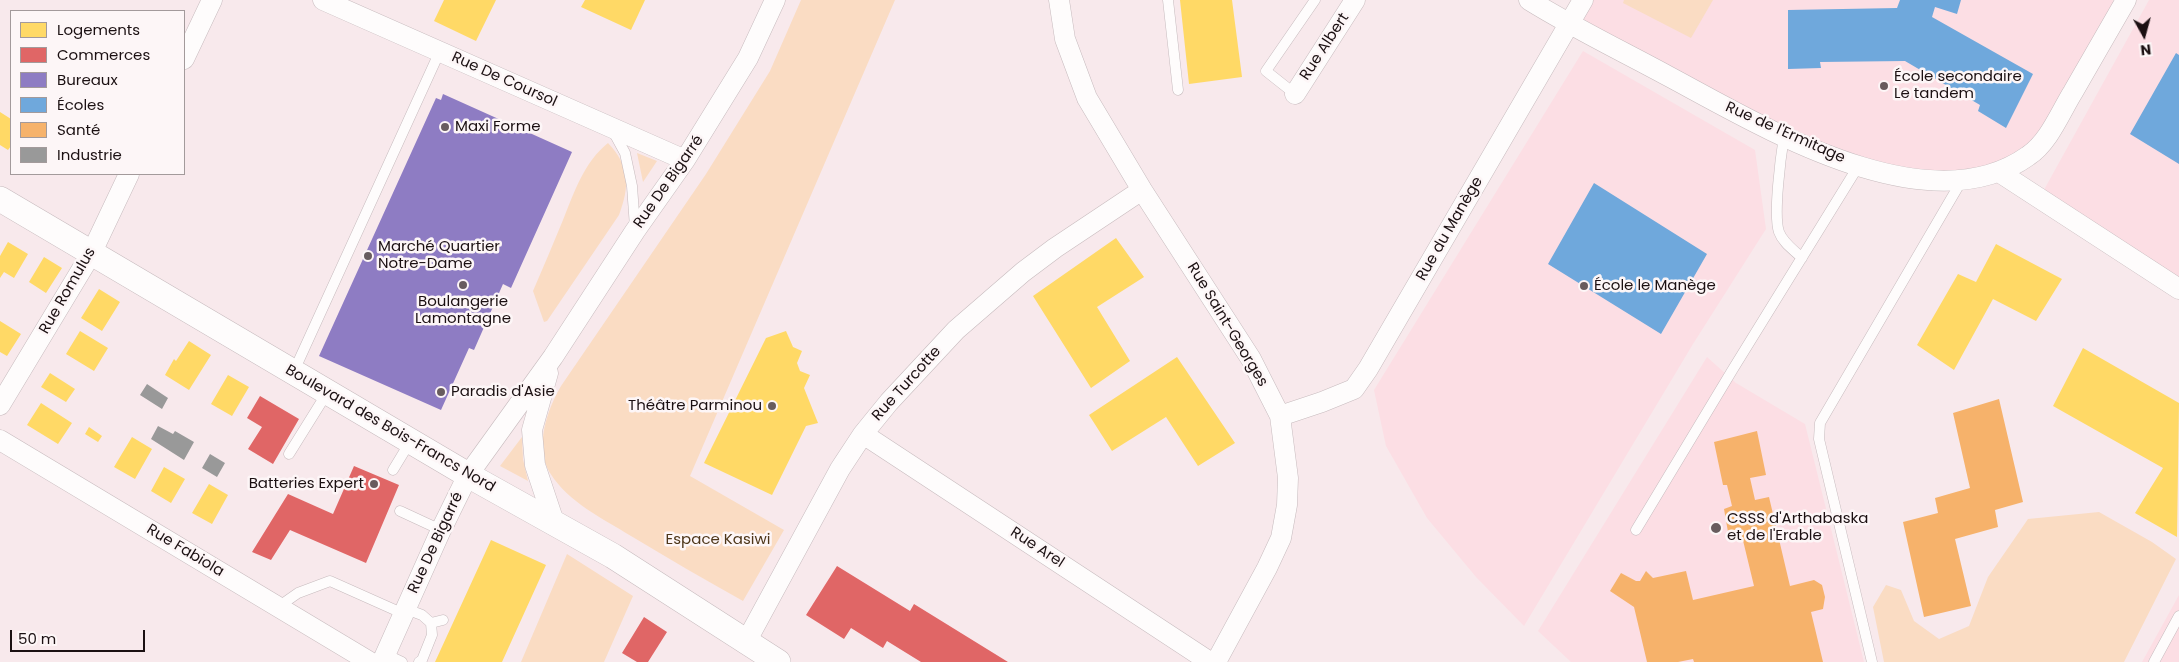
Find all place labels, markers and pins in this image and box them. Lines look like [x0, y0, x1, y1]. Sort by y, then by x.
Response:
place label: École secondaire Le tandem [1894, 68, 2022, 103]
marker: École secondaire Le tandem [1878, 80, 1890, 92]
place label: Maxi Forme [455, 118, 540, 136]
marker: Maxi Forme [439, 121, 451, 133]
place label: Marché Quartier Notre-Dame [378, 238, 500, 273]
marker: Marché Quartier Notre-Dame [362, 250, 374, 262]
place label: École le Manège [1594, 277, 1716, 295]
marker: Boulangerie Lamontagne [457, 279, 469, 291]
marker: École le Manège [1578, 280, 1590, 292]
place label: Boulangerie Lamontagne [415, 293, 511, 328]
place label: Paradis d'Asie [451, 383, 555, 401]
marker: Paradis d'Asie [435, 386, 447, 398]
place label: Théâtre Parminou [628, 397, 762, 415]
marker: Théâtre Parminou [766, 400, 778, 412]
place label: Batteries Expert [249, 475, 364, 493]
marker: Batteries Expert [368, 478, 380, 490]
place label: CSSS d'Arthabaska et de l'Erable [1727, 510, 1868, 545]
marker: CSSS d'Arthabaska et de l'Erable [1709, 521, 1723, 535]

